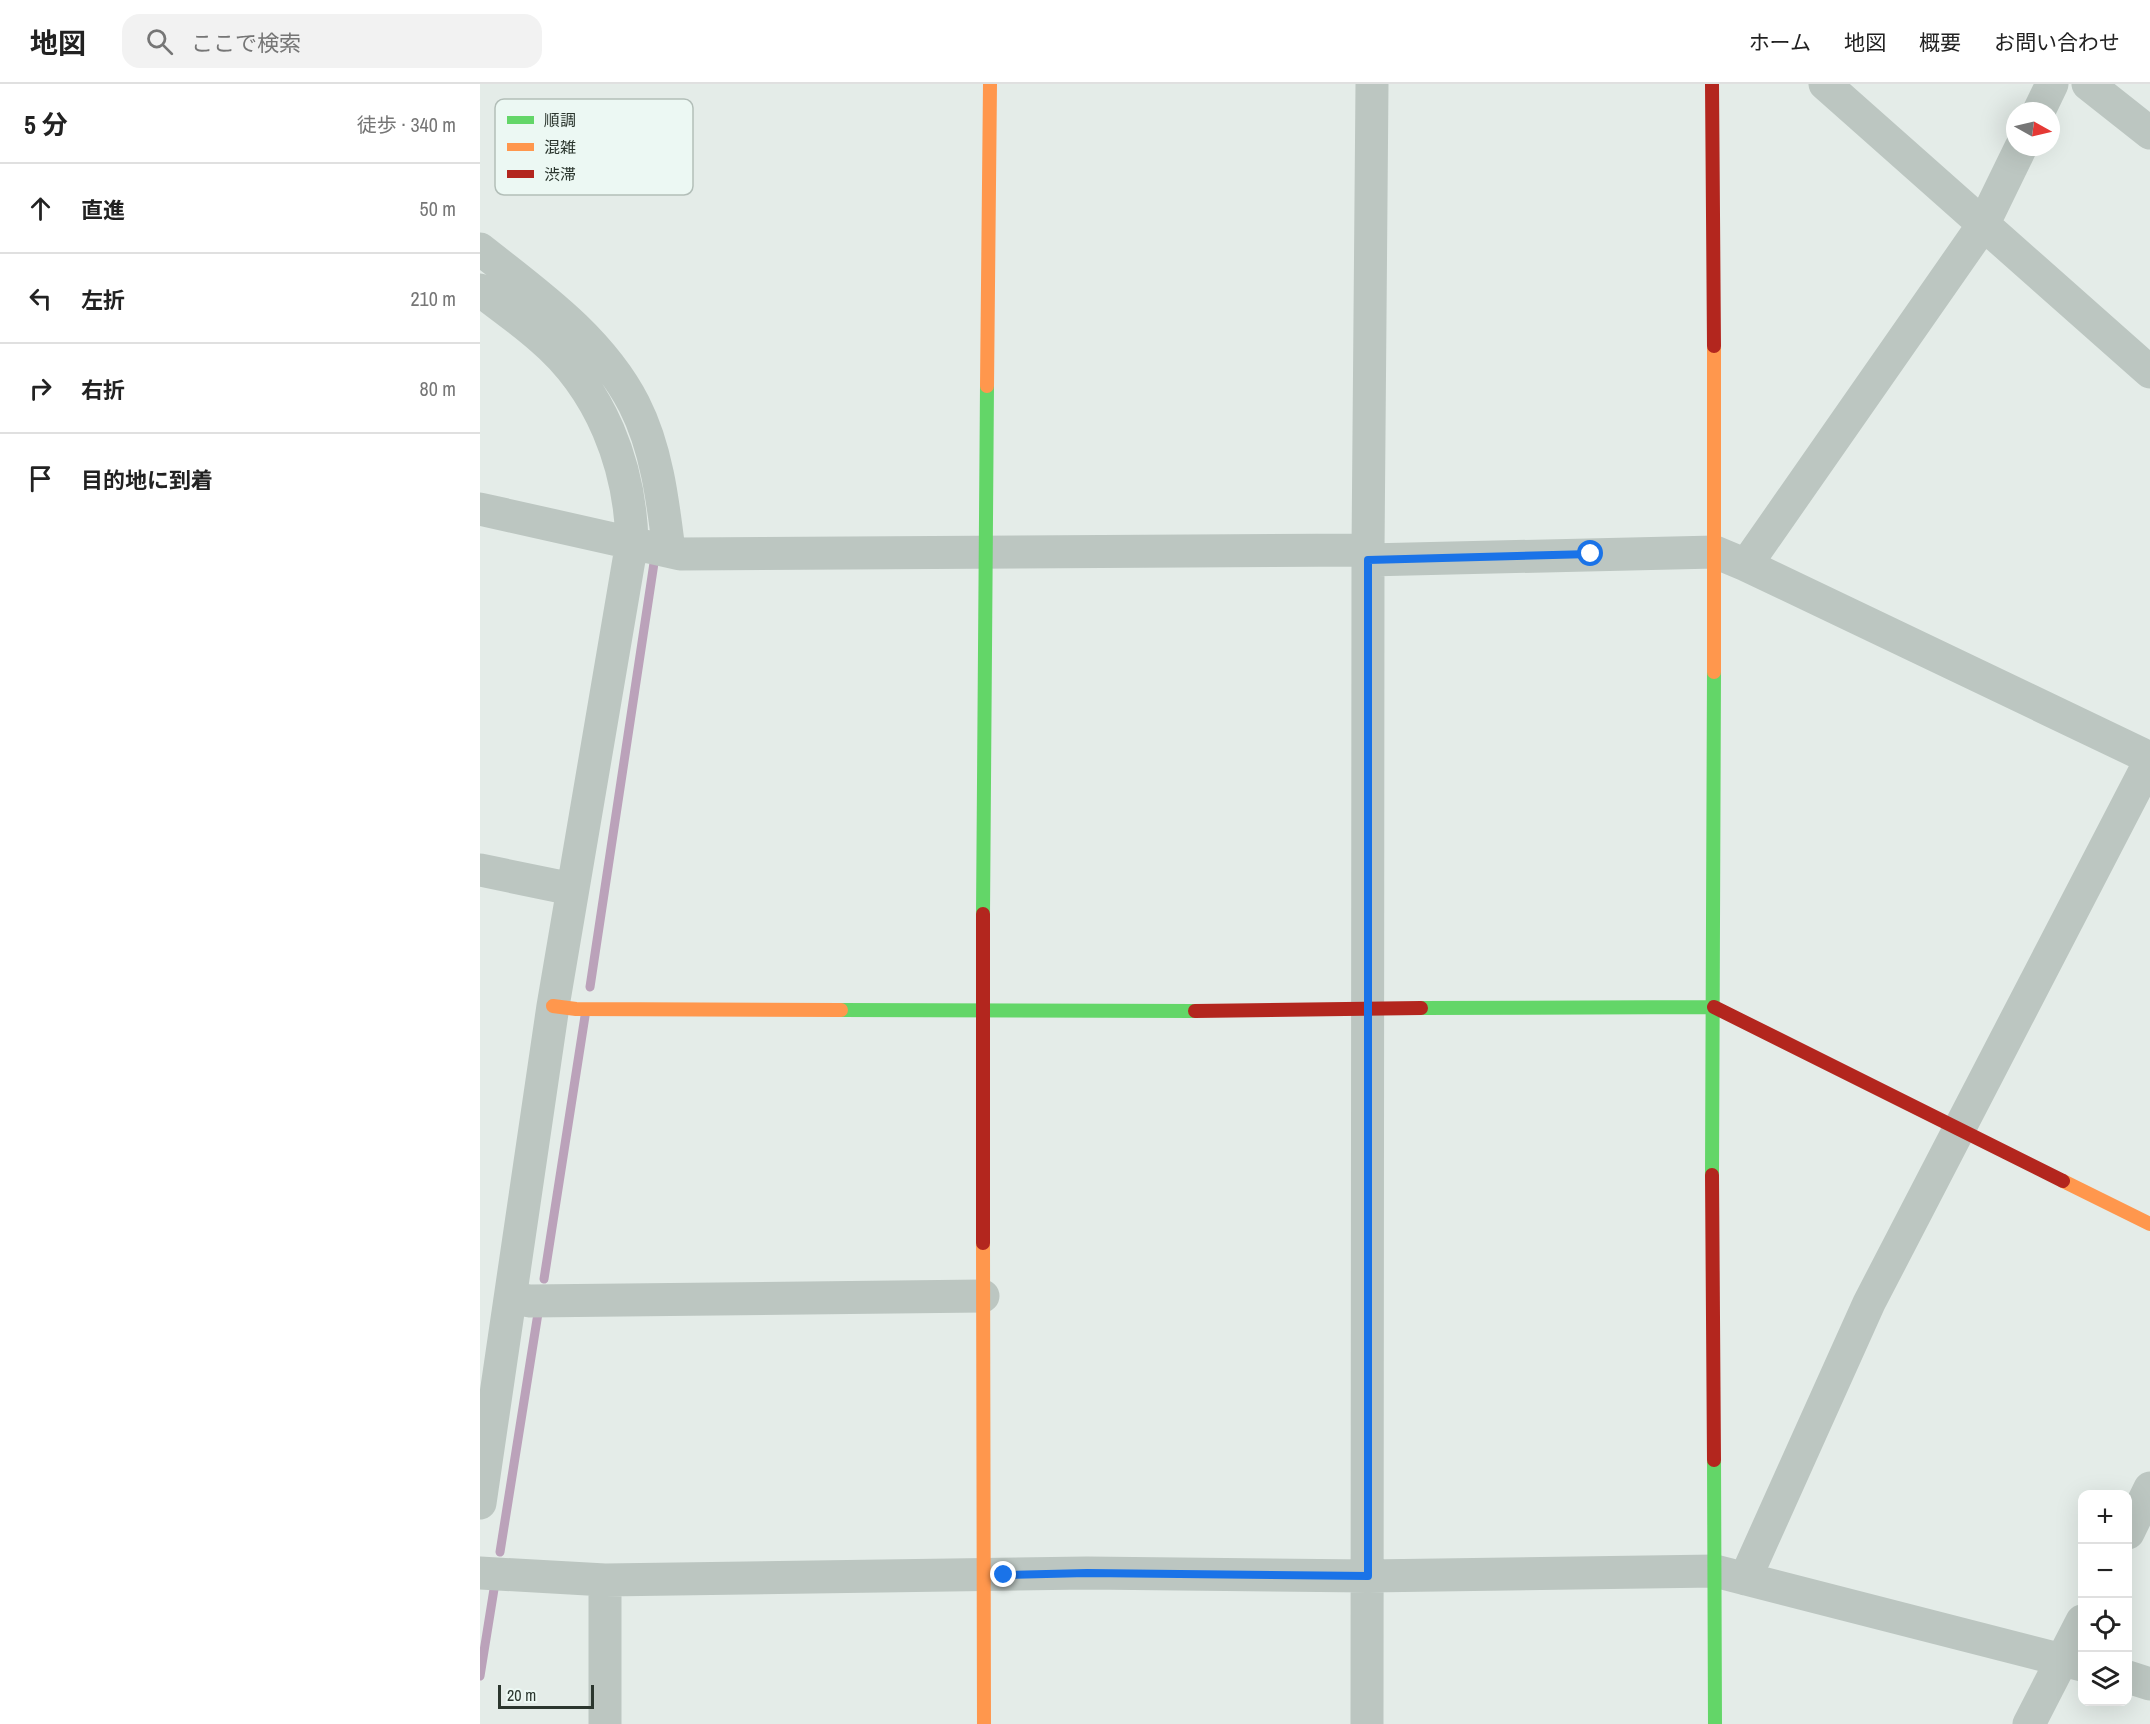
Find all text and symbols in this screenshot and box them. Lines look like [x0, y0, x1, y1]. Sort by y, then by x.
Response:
search box [122, 14, 542, 68]
text: 地図 [30, 24, 86, 62]
icon: search [143, 25, 176, 58]
text: ここで検索 [191, 28, 301, 58]
text: ホーム [1749, 28, 1811, 57]
text: 地図 [1844, 28, 1886, 57]
text: 概要 [1919, 28, 1961, 57]
text: お問い合わせ [1994, 28, 2120, 57]
legend [495, 99, 693, 195]
north arrow [2006, 102, 2060, 156]
text: 5 分 [24, 107, 68, 142]
text: 順調 [544, 109, 576, 131]
text: 徒歩 · 340 m [357, 111, 456, 138]
text: 混雑 [544, 136, 576, 158]
text: 渋滞 [544, 163, 576, 185]
icon: ahead [24, 192, 57, 225]
text: 直進 [81, 195, 125, 225]
text: 50 m [420, 195, 456, 222]
icon: left [24, 282, 57, 315]
text: 左折 [81, 285, 125, 315]
text: 210 m [410, 285, 456, 312]
icon: right [24, 372, 57, 405]
text: 右折 [81, 375, 125, 405]
text: 80 m [420, 375, 456, 402]
icon: arrive [24, 462, 57, 495]
text: 目的地に到着 [81, 465, 213, 495]
route start [1577, 540, 1603, 566]
map controls [2078, 1490, 2132, 1706]
button: + [2078, 1490, 2132, 1544]
button: − [2078, 1544, 2132, 1598]
route end [990, 1561, 1016, 1587]
button: locate [2078, 1598, 2132, 1652]
button: layers [2078, 1652, 2132, 1706]
scale bar [498, 1682, 594, 1710]
text: 20 m [507, 1684, 536, 1706]

